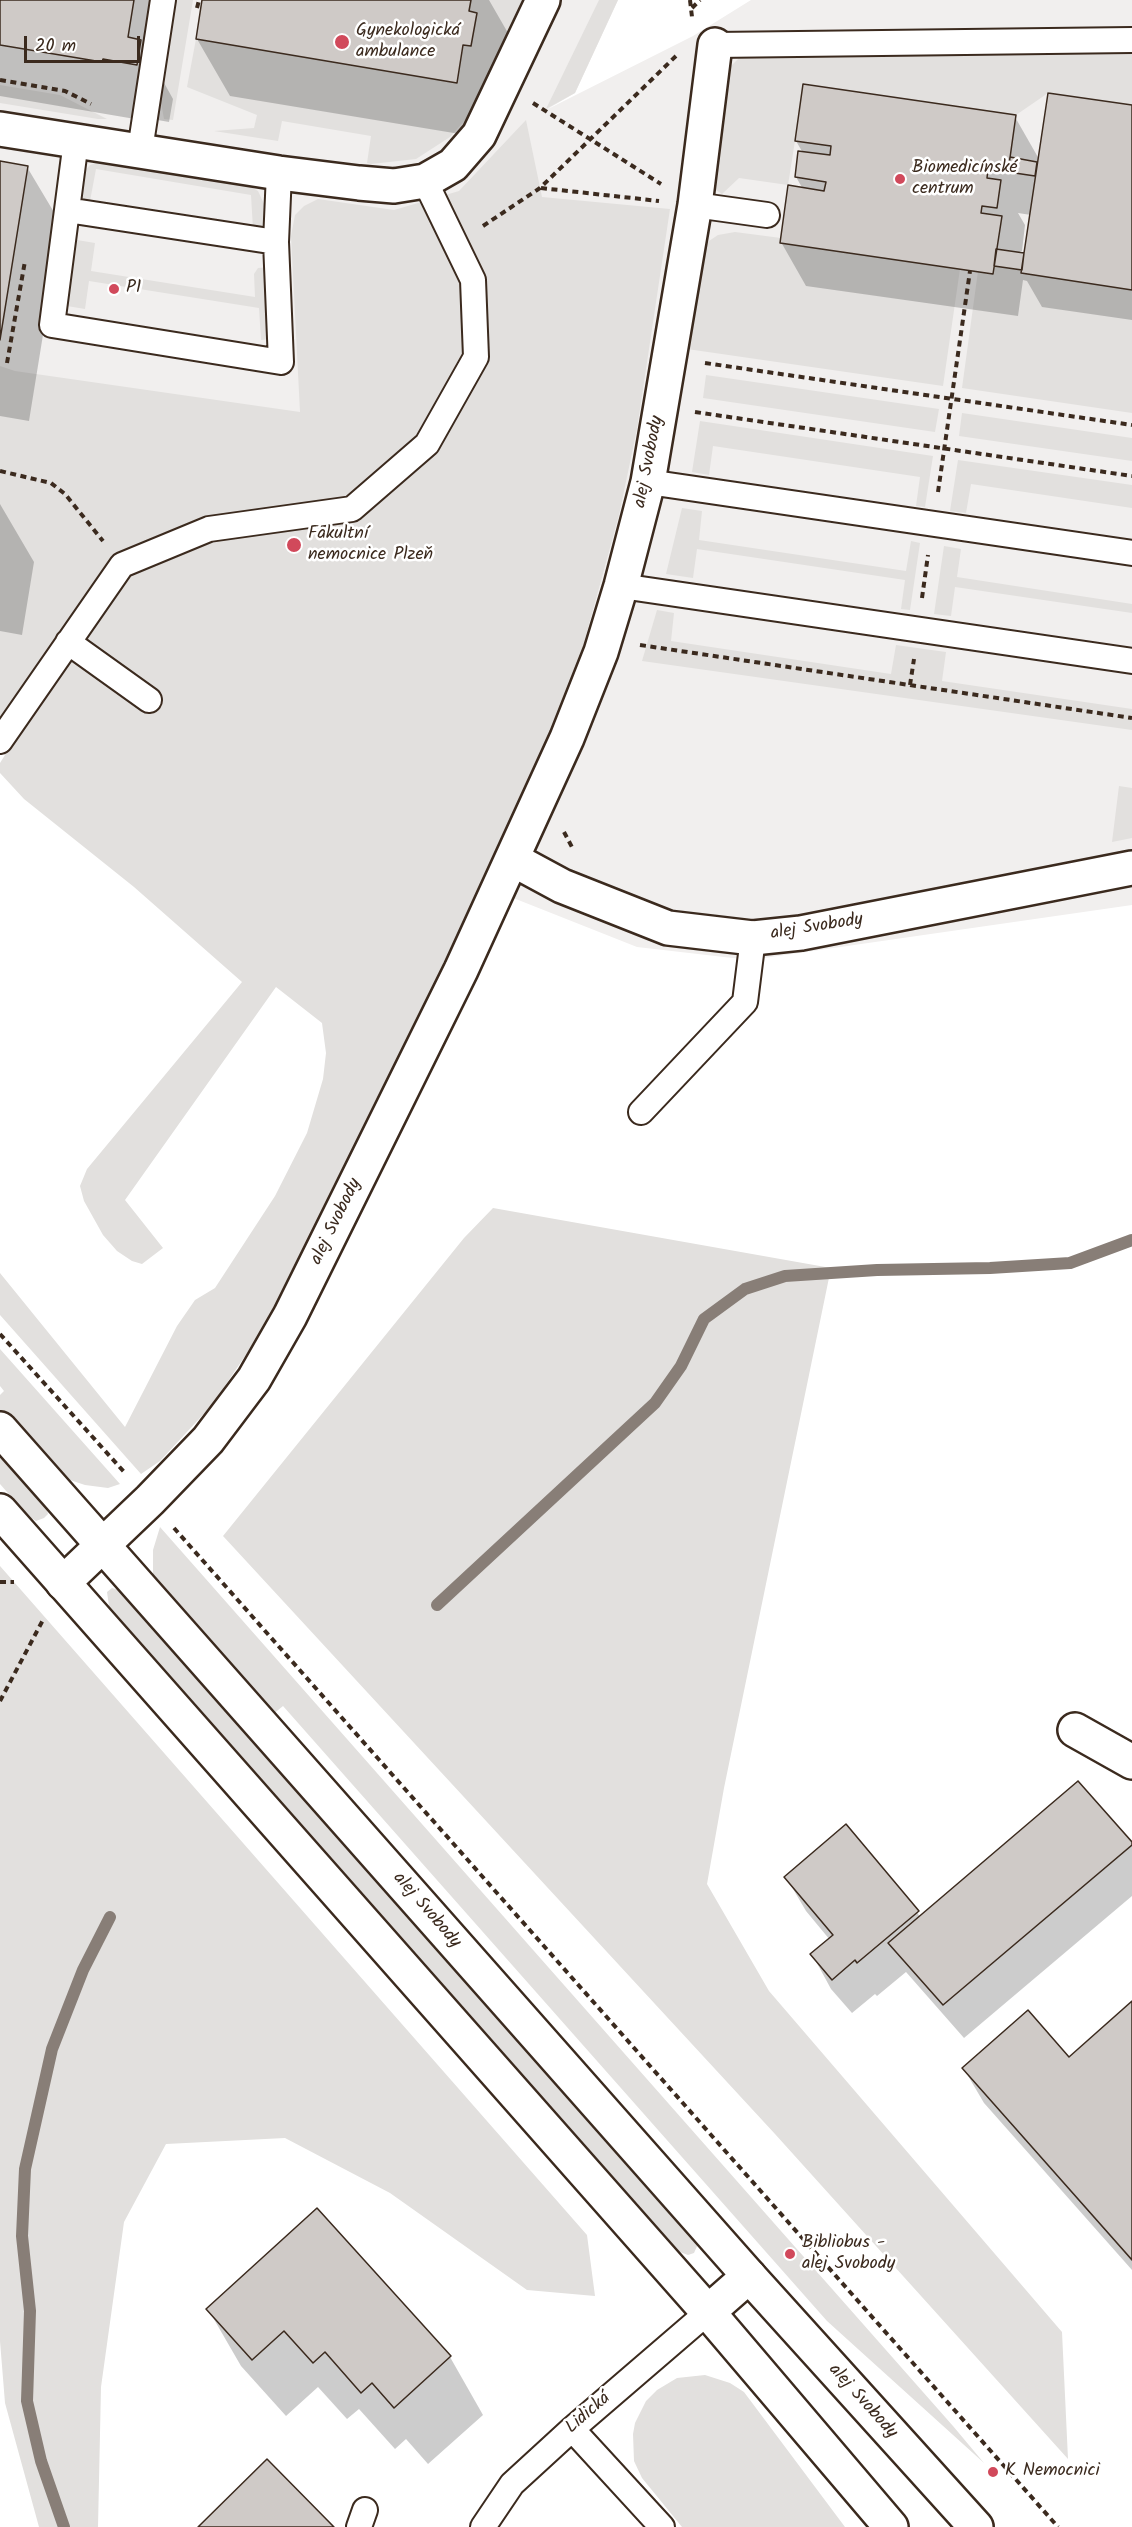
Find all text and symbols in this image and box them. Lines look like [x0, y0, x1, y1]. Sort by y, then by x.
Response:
place label: Gynekologická ambulance [356, 21, 460, 63]
scale bar [27, 24, 142, 62]
text: 20 m [35, 32, 76, 61]
marker: Gynekologická ambulance [333, 33, 351, 51]
place label: Biomedicínské centrum [912, 158, 1017, 201]
marker: Biomedicínské centrum [893, 172, 907, 186]
place label: P1 [126, 278, 141, 300]
marker: P1 [107, 282, 121, 296]
street label: alej Svobody [631, 414, 669, 510]
place label: Fakultní nemocnice Plzeň [308, 524, 433, 566]
marker: Fakultní nemocnice Plzeň [285, 536, 303, 554]
street label: alej Svobody [769, 910, 865, 946]
street label: alej Svobody [307, 1175, 367, 1269]
street label: alej Svobody [387, 1869, 465, 1953]
place label: Bibliobus - alej Svobody [802, 2233, 895, 2276]
marker: Bibliobus - alej Svobody [783, 2247, 797, 2261]
street label: alej Svobody [823, 2360, 901, 2444]
street label: Lidická [562, 2389, 616, 2439]
place label: K Nemocnici [1005, 2461, 1100, 2483]
marker: K Nemocnici [986, 2465, 1000, 2479]

